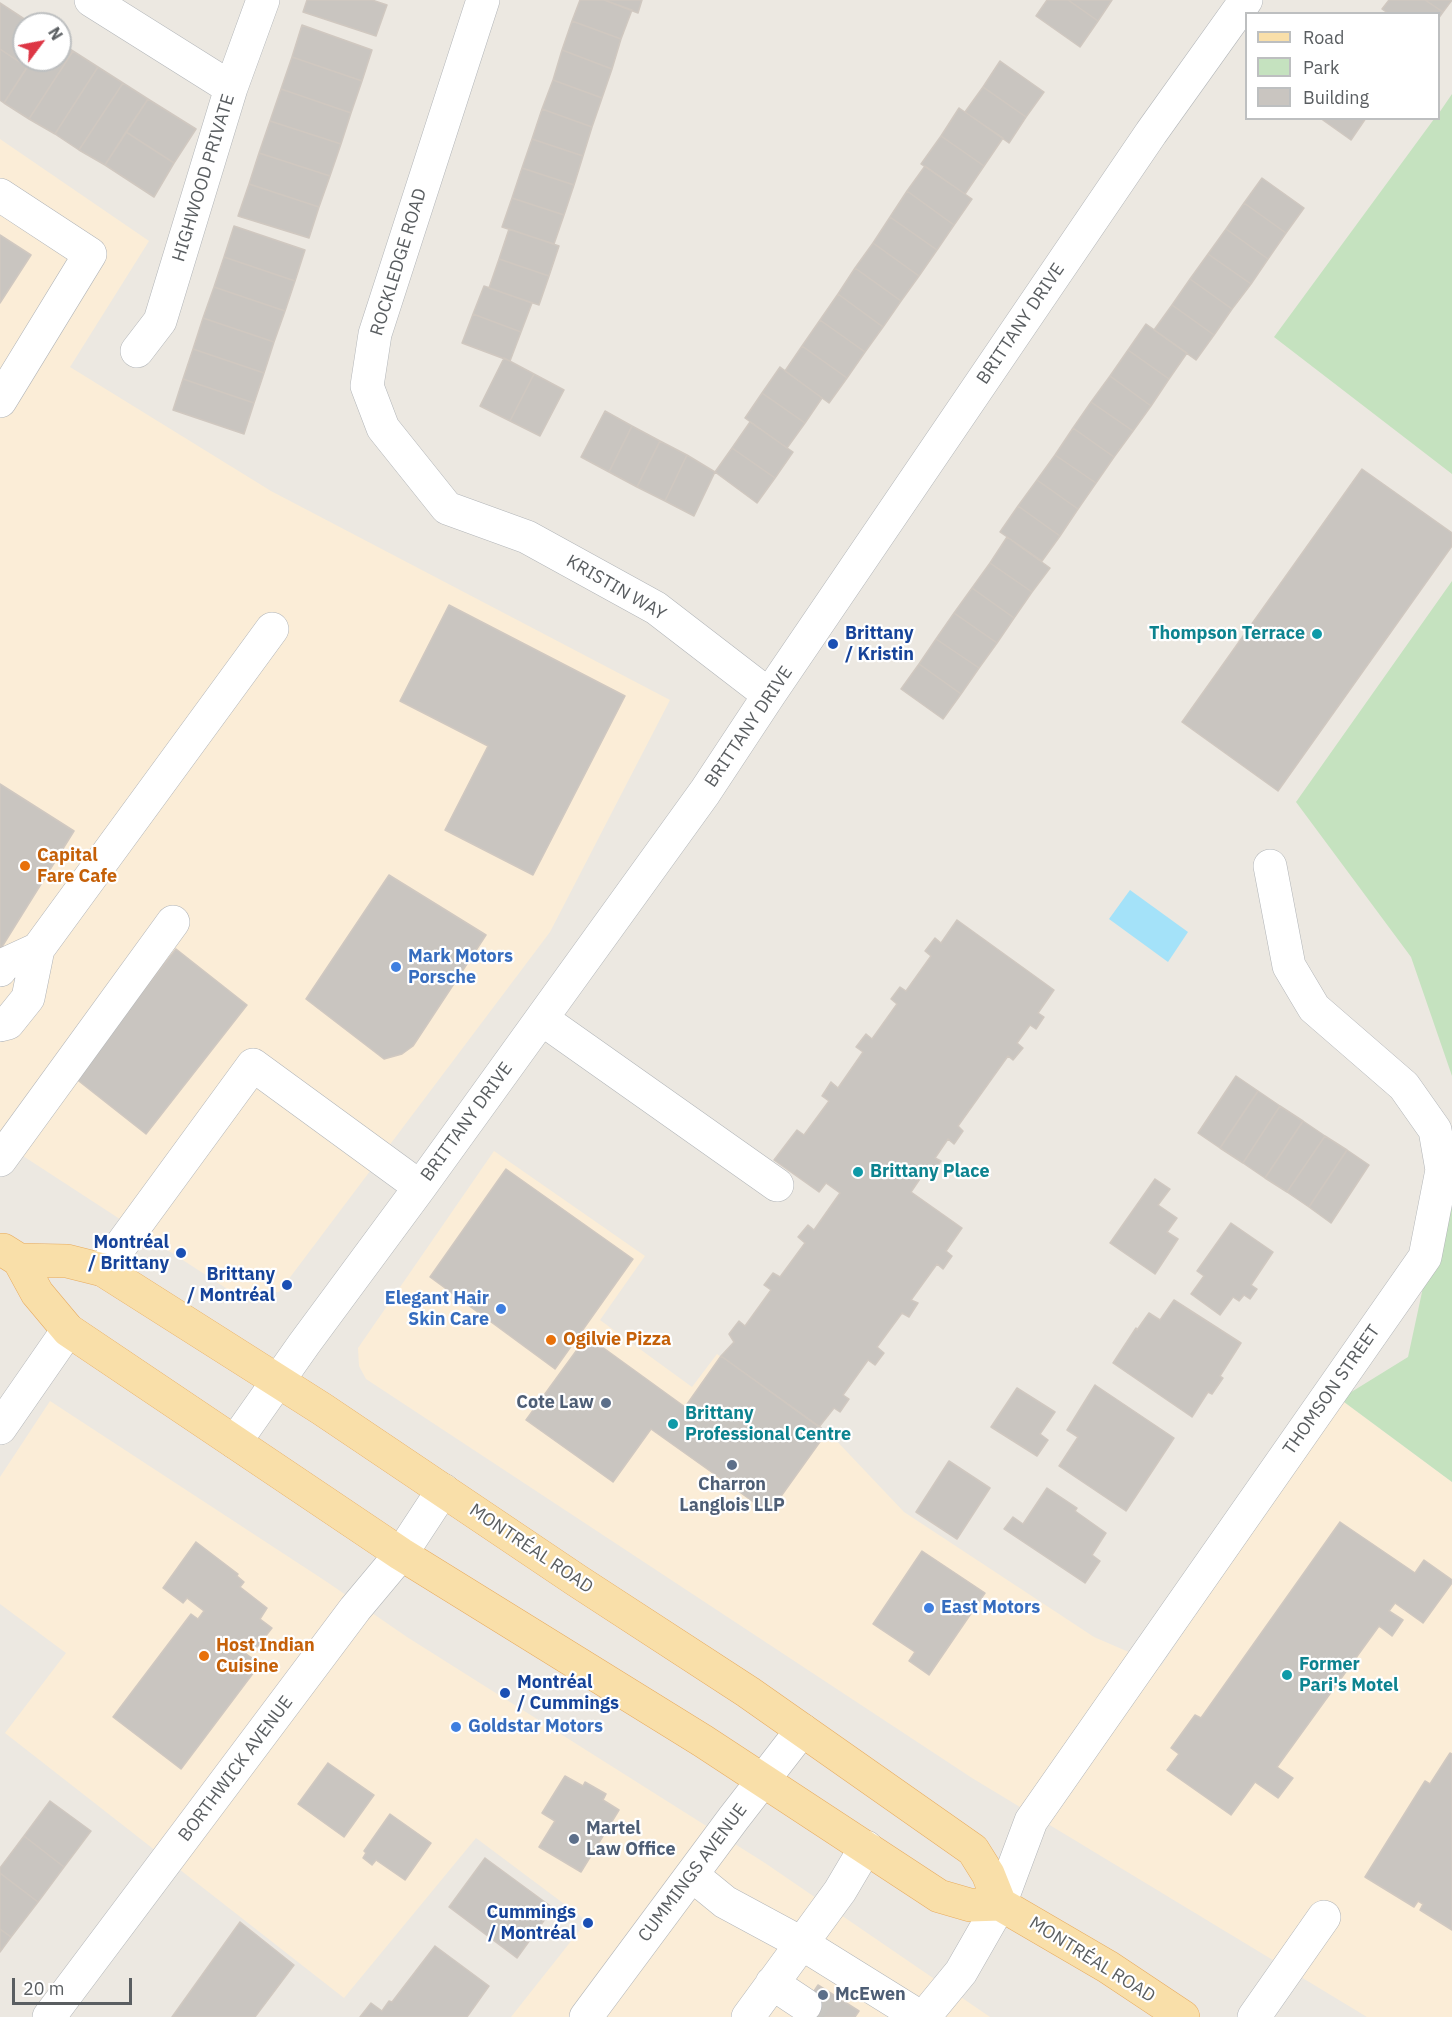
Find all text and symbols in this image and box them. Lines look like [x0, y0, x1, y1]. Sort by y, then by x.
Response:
north arrow [12, 12, 72, 72]
legend [1245, 12, 1440, 120]
text: N [44, 23, 67, 44]
text: Road [1303, 26, 1344, 49]
text: Park [1303, 56, 1339, 79]
text: Building [1303, 86, 1369, 109]
street label: HIGHWOOD PRIVATE [168, 92, 240, 264]
street label: ROCKLEDGE ROAD [366, 186, 432, 338]
street label: BRITTANY DRIVE [972, 259, 1070, 389]
street label: KRISTIN WAY [562, 551, 670, 625]
place label: Brittany / Kristin [845, 623, 914, 666]
place label: Thompson Terrace [1149, 623, 1305, 645]
marker: Thompson Terrace [1310, 627, 1324, 641]
marker: Brittany / Kristin [826, 637, 840, 651]
street label: BRITTANY DRIVE [700, 662, 798, 792]
place label: Capital Fare Cafe [37, 845, 117, 888]
marker: Capital Fare Cafe [18, 859, 32, 873]
place label: Mark Motors Porsche [408, 946, 513, 988]
marker: Mark Motors Porsche [389, 960, 403, 974]
street label: BRITTANY DRIVE [417, 1058, 517, 1186]
place label: Brittany Place [870, 1161, 990, 1183]
marker: Brittany Place [851, 1165, 865, 1179]
place label: Montréal / Brittany [88, 1232, 169, 1274]
marker: Montréal / Brittany [174, 1246, 188, 1260]
place label: Brittany / Montréal [187, 1264, 275, 1306]
marker: Brittany / Montréal [280, 1278, 294, 1292]
place label: Elegant Hair Skin Care [385, 1288, 489, 1330]
marker: Elegant Hair Skin Care [494, 1302, 508, 1316]
street label: THOMSON STREET [1279, 1321, 1385, 1459]
place label: Ogilvie Pizza [563, 1329, 671, 1351]
marker: Ogilvie Pizza [544, 1333, 558, 1347]
place label: Cote Law [516, 1392, 594, 1414]
marker: Cote Law [599, 1396, 613, 1410]
place label: Brittany Professional Centre [685, 1403, 851, 1446]
marker: Brittany Professional Centre [666, 1417, 680, 1431]
marker: Charron Langlois LLP [725, 1458, 739, 1472]
place label: Charron Langlois LLP [679, 1474, 785, 1516]
street label: MONTRÉAL ROAD [465, 1500, 597, 1598]
place label: East Motors [941, 1597, 1040, 1619]
marker: East Motors [922, 1601, 936, 1615]
place label: Host Indian Cuisine [216, 1635, 315, 1678]
marker: Host Indian Cuisine [197, 1649, 211, 1663]
place label: Former Pari's Motel [1299, 1654, 1399, 1696]
marker: Former Pari's Motel [1280, 1668, 1294, 1682]
place label: Montréal / Cummings [517, 1672, 619, 1714]
marker: Montréal / Cummings [498, 1686, 512, 1700]
street label: BORTHWICK AVENUE [174, 1692, 298, 1846]
place label: Goldstar Motors [468, 1716, 603, 1738]
marker: Goldstar Motors [449, 1720, 463, 1734]
street label: CUMMINGS AVENUE [634, 1800, 752, 1946]
place label: Martel Law Office [586, 1818, 676, 1860]
marker: Martel Law Office [567, 1832, 581, 1846]
place label: Cummings / Montréal [486, 1902, 576, 1944]
street label: MONTRÉAL ROAD [1025, 1913, 1159, 2007]
marker: Cummings / Montréal [581, 1916, 595, 1930]
scale bar [15, 1966, 135, 2004]
text: 20 m [23, 1977, 65, 2000]
place label: McEwen [835, 1984, 906, 2006]
marker: McEwen [816, 1988, 830, 2002]

